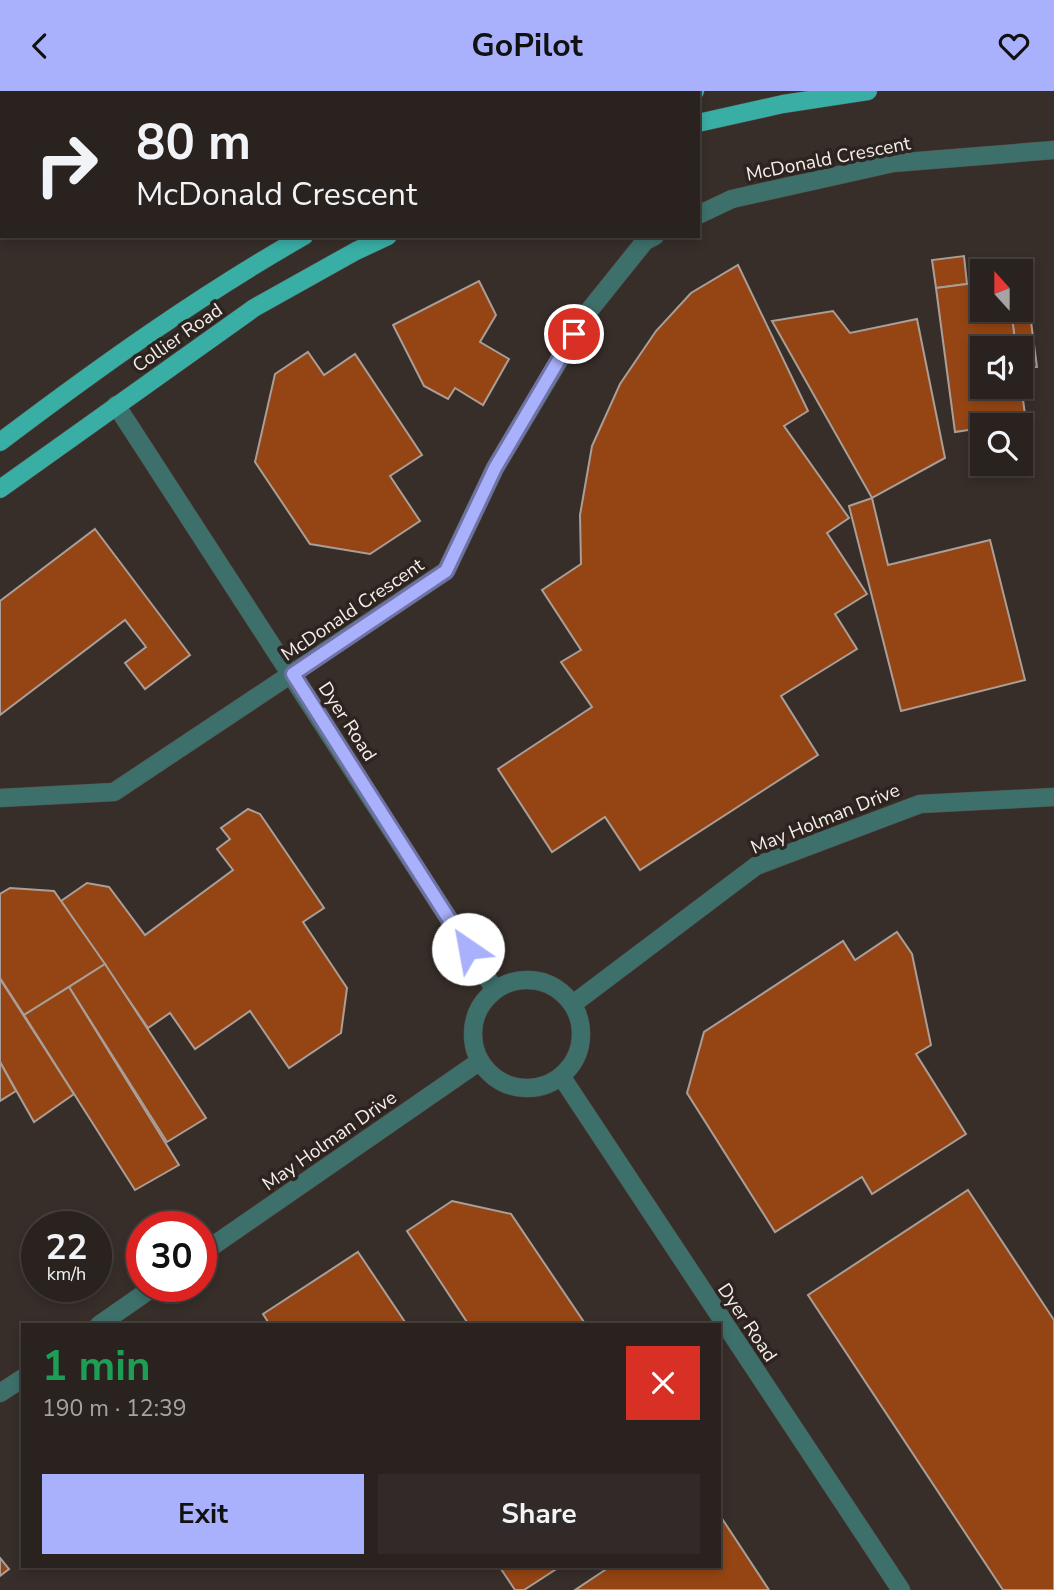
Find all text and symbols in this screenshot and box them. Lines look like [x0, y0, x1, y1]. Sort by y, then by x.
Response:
text: GoPilot [471, 24, 583, 67]
icon: back [21, 27, 59, 65]
icon: heart [995, 27, 1033, 65]
text: 80 m [136, 109, 251, 176]
icon: right [21, 119, 112, 210]
street label: McDonald Crescent [744, 130, 913, 188]
text: McDonald Crescent [136, 173, 417, 216]
north arrow [970, 259, 1032, 322]
map controls [970, 259, 1033, 476]
street label: Collier Road [127, 297, 228, 378]
pin [544, 304, 604, 364]
icon: arrive [555, 315, 593, 353]
button: sound [970, 336, 1033, 399]
button: search [970, 413, 1033, 476]
street label: McDonald Crescent [276, 552, 429, 667]
street label: Dyer Road [312, 677, 383, 766]
street label: May Holman Drive [747, 777, 904, 861]
position arrow [431, 912, 505, 986]
street label: May Holman Drive [257, 1085, 402, 1197]
speed limit sign: 30 [126, 1211, 217, 1302]
text: 22 [45, 1224, 88, 1271]
text: km/h [47, 1262, 86, 1286]
street label: Dyer Road [711, 1278, 783, 1367]
text: 1 min [42, 1338, 151, 1395]
button: close [626, 1346, 700, 1420]
text: 190 m · 12:39 [42, 1393, 187, 1424]
button: Exit [42, 1474, 364, 1554]
button: Share [378, 1474, 700, 1554]

